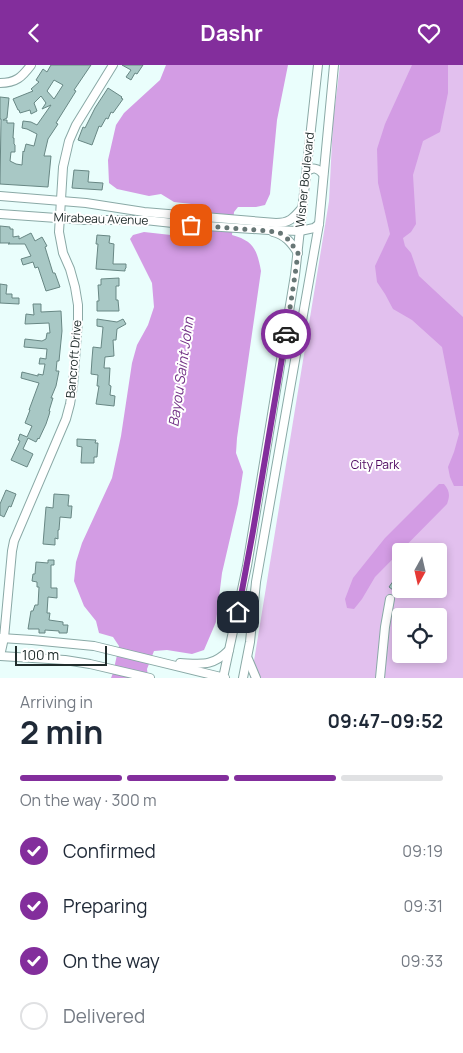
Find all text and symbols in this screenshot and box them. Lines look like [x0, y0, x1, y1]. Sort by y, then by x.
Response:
text: Dashr [200, 18, 263, 48]
icon: back [20, 19, 48, 47]
icon: heart [415, 19, 443, 47]
street label: Wisner Boulevard [291, 131, 318, 228]
pin [170, 204, 212, 246]
street label: Mirabeau Avenue [53, 208, 149, 229]
icon: bag [177, 211, 205, 239]
courier [261, 309, 311, 359]
water label: Bayou Saint John [163, 315, 198, 428]
street label: Bancroft Drive [62, 319, 85, 399]
icon: car [272, 320, 300, 348]
park label: City Park [351, 456, 400, 473]
north arrow [392, 543, 448, 597]
map controls [392, 543, 447, 663]
pin [217, 591, 259, 633]
icon: home [224, 598, 252, 626]
button: locate [392, 608, 447, 663]
scale bar [15, 643, 108, 666]
text: 100 m [22, 645, 59, 664]
text: Arriving in [20, 691, 93, 713]
text: 09:47–09:52 [328, 708, 443, 734]
text: 2 min [20, 710, 103, 754]
text: On the way · 300 m [20, 789, 157, 811]
icon: check [20, 837, 48, 865]
text: Confirmed [63, 838, 156, 864]
text: 09:19 [402, 840, 443, 862]
icon: check [20, 892, 48, 920]
text: Preparing [63, 893, 148, 919]
text: 09:31 [403, 895, 443, 917]
icon: check [20, 947, 48, 975]
text: On the way [63, 948, 160, 974]
text: 09:33 [401, 950, 443, 972]
text: Delivered [63, 1003, 145, 1029]

